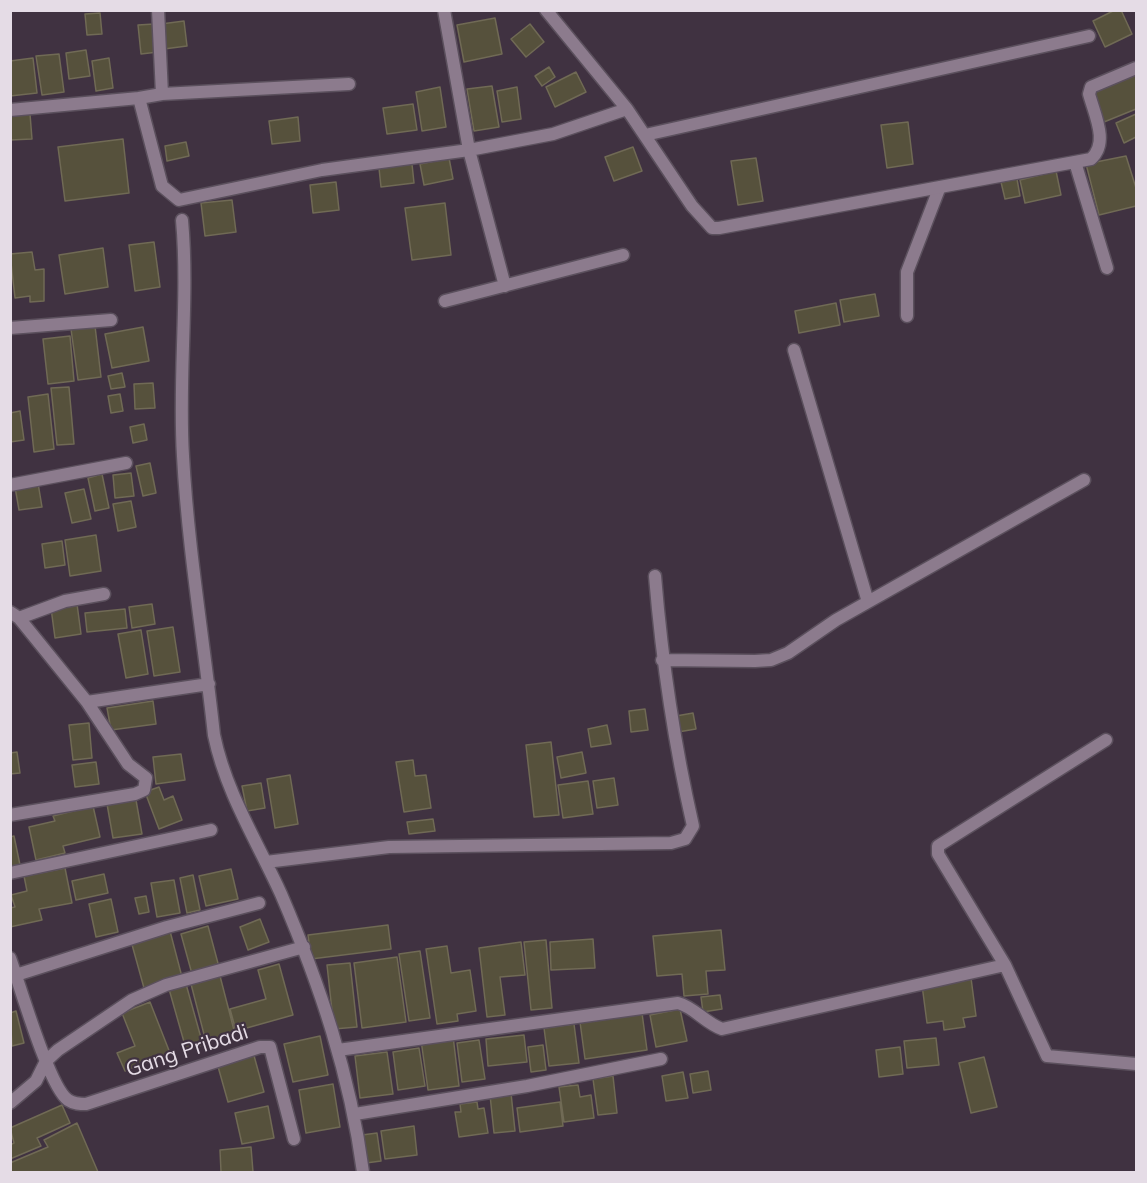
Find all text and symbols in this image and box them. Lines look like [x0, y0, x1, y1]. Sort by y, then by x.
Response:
street label: Gang Pribadi [123, 1019, 251, 1083]

